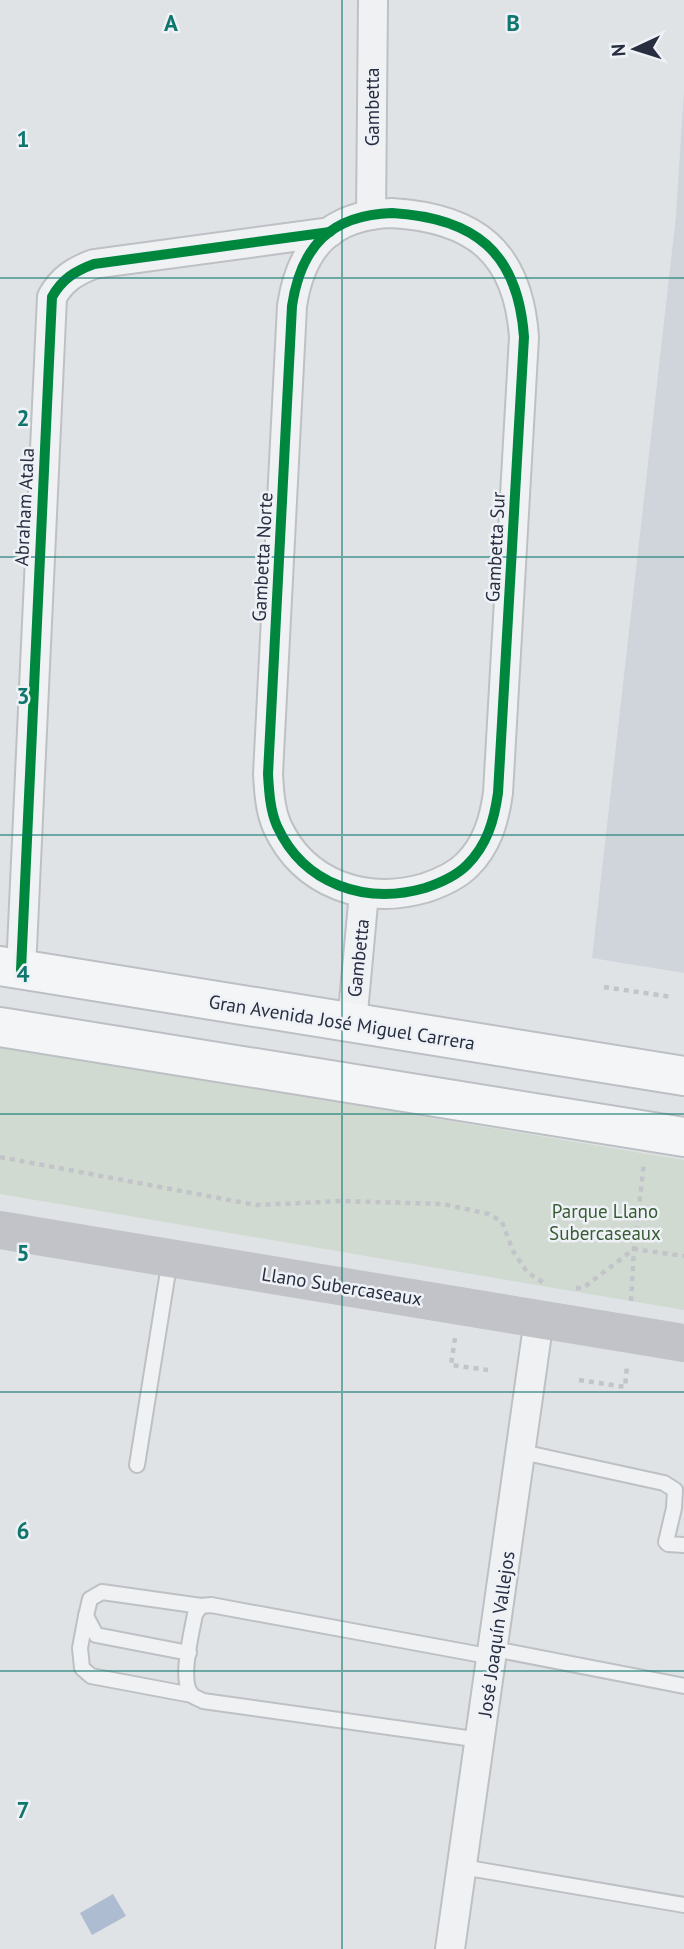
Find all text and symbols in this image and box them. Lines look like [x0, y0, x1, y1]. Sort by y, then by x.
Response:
text: A [164, 8, 178, 37]
text: B [506, 8, 520, 37]
north arrow [600, 14, 670, 84]
text: N [606, 43, 630, 57]
street label: Gambetta [360, 68, 384, 146]
text: 1 [16, 124, 30, 153]
text: 2 [16, 403, 30, 432]
street label: Abraham Atala [9, 447, 39, 567]
street label: Gambetta Sur [480, 491, 510, 603]
street label: Gambetta Norte [247, 492, 277, 622]
text: 3 [16, 681, 30, 710]
street label: Gambetta [342, 918, 374, 998]
text: 4 [16, 959, 30, 988]
street label: Gran Avenida José Miguel Carrera [207, 989, 477, 1055]
park label: Parque Llano Subercaseaux [549, 1199, 661, 1245]
text: 5 [16, 1238, 30, 1267]
street label: Llano Subercaseaux [260, 1261, 424, 1311]
text: 6 [16, 1516, 30, 1545]
street label: José Joaquín Vallejos [472, 1550, 520, 1719]
text: 7 [16, 1795, 30, 1824]

